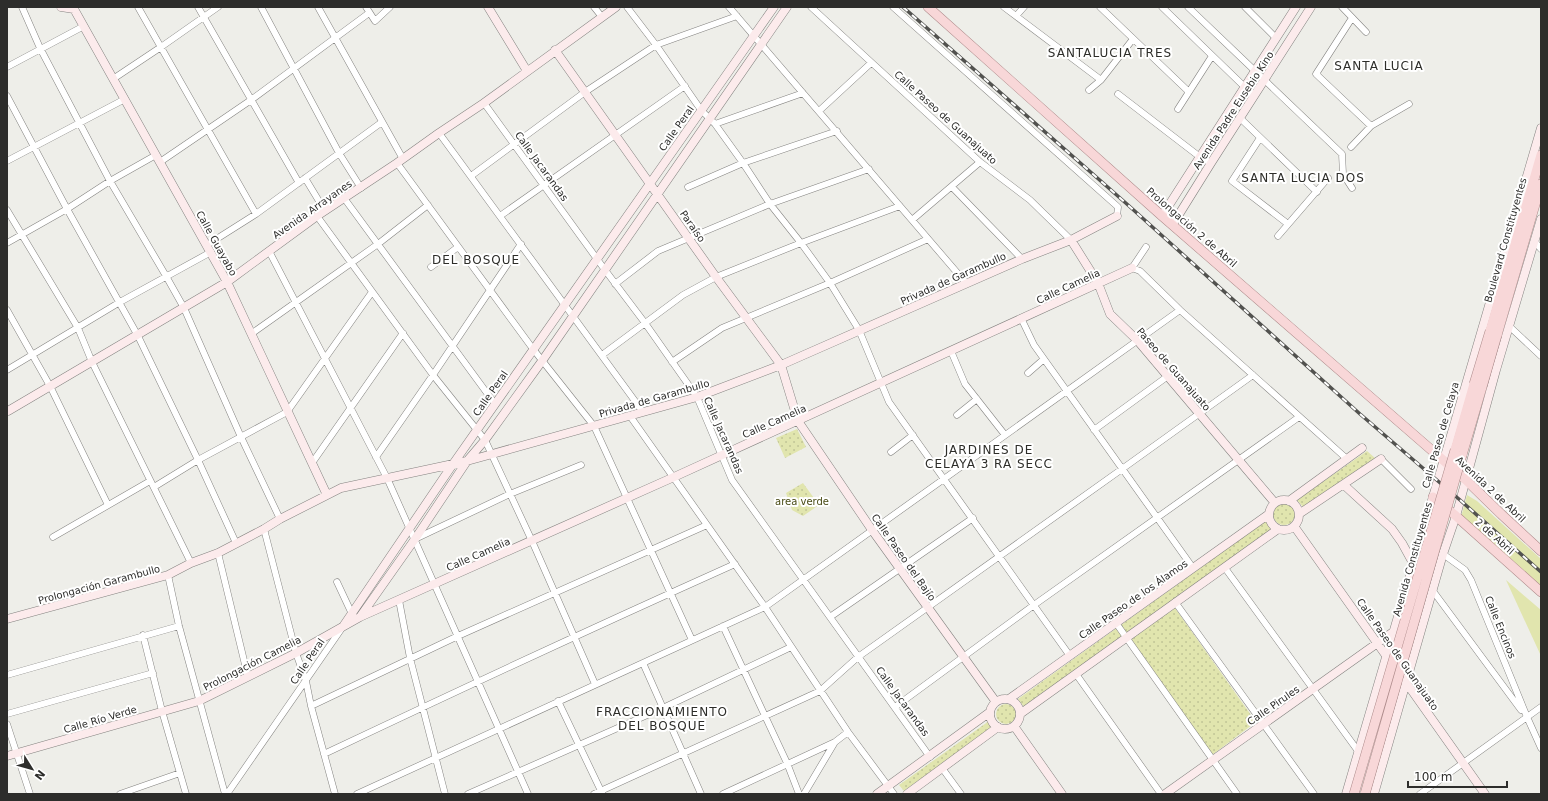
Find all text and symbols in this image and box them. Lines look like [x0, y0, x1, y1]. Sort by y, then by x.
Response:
district label: SANTALUCIA TRES [1048, 46, 1172, 60]
street label: Avenida Padre Eusebio Kino [1191, 49, 1276, 171]
district label: SANTA LUCIA [1334, 59, 1424, 73]
street label: Calle Paseo de Guanajuato [892, 68, 999, 166]
street label: Calle Peral [657, 103, 696, 153]
street label: Calle Jacarandas [513, 129, 570, 203]
district label: SANTA LUCIA DOS [1241, 171, 1365, 185]
street label: Boulevard Constituyentes [1482, 177, 1529, 304]
street label: Avenida Arrayanes [271, 178, 354, 241]
street label: Prolongación 2 de Abril [1144, 185, 1239, 269]
street label: Paraíso [678, 208, 707, 244]
street label: Calle Guayabo [194, 209, 239, 278]
street label: Privada de Garambullo [899, 250, 1008, 307]
district label: DEL BOSQUE [432, 253, 520, 267]
street label: Calle Camelia [1035, 267, 1102, 306]
street label: Paseo de Guanajuato [1135, 326, 1213, 413]
street label: Calle Peral [471, 368, 510, 418]
street label: Privada de Garambullo [598, 377, 711, 420]
street label: Calle Paseo de Celaya [1420, 381, 1461, 490]
street label: Calle Jacarandas [702, 395, 745, 475]
street label: Calle Camelia [741, 402, 808, 440]
district label: JARDINES DE CELAYA 3 RA SECC [925, 443, 1053, 471]
street label: Avenida 2 de Abril [1454, 454, 1528, 524]
park label: area verde [775, 496, 829, 507]
street label: Avenida Constituyentes [1391, 501, 1434, 618]
street label: Calle Paseo del Bajío [869, 512, 938, 603]
street label: 2 de Abril [1473, 516, 1516, 557]
street label: Calle Camelia [445, 535, 512, 573]
street label: Calle Paseo de los Álamos [1076, 557, 1190, 641]
street label: Prolongación Garambullo [37, 563, 161, 606]
street label: Calle Encinos [1483, 594, 1518, 660]
street label: Calle Paseo de Guanajuato [1355, 596, 1441, 712]
street label: Prolongación Camelia [202, 634, 303, 693]
street label: Calle Peral [288, 636, 327, 686]
street label: Calle Jacarandas [874, 664, 931, 738]
street label: Calle Pirules [1245, 683, 1302, 727]
street label: Calle Río Verde [62, 704, 138, 735]
district label: FRACCIONAMIENTO DEL BOSQUE [596, 705, 728, 733]
north arrow [12, 749, 52, 789]
scale bar [1408, 763, 1507, 789]
text: N [32, 767, 48, 782]
text: 100 m [1414, 770, 1452, 784]

